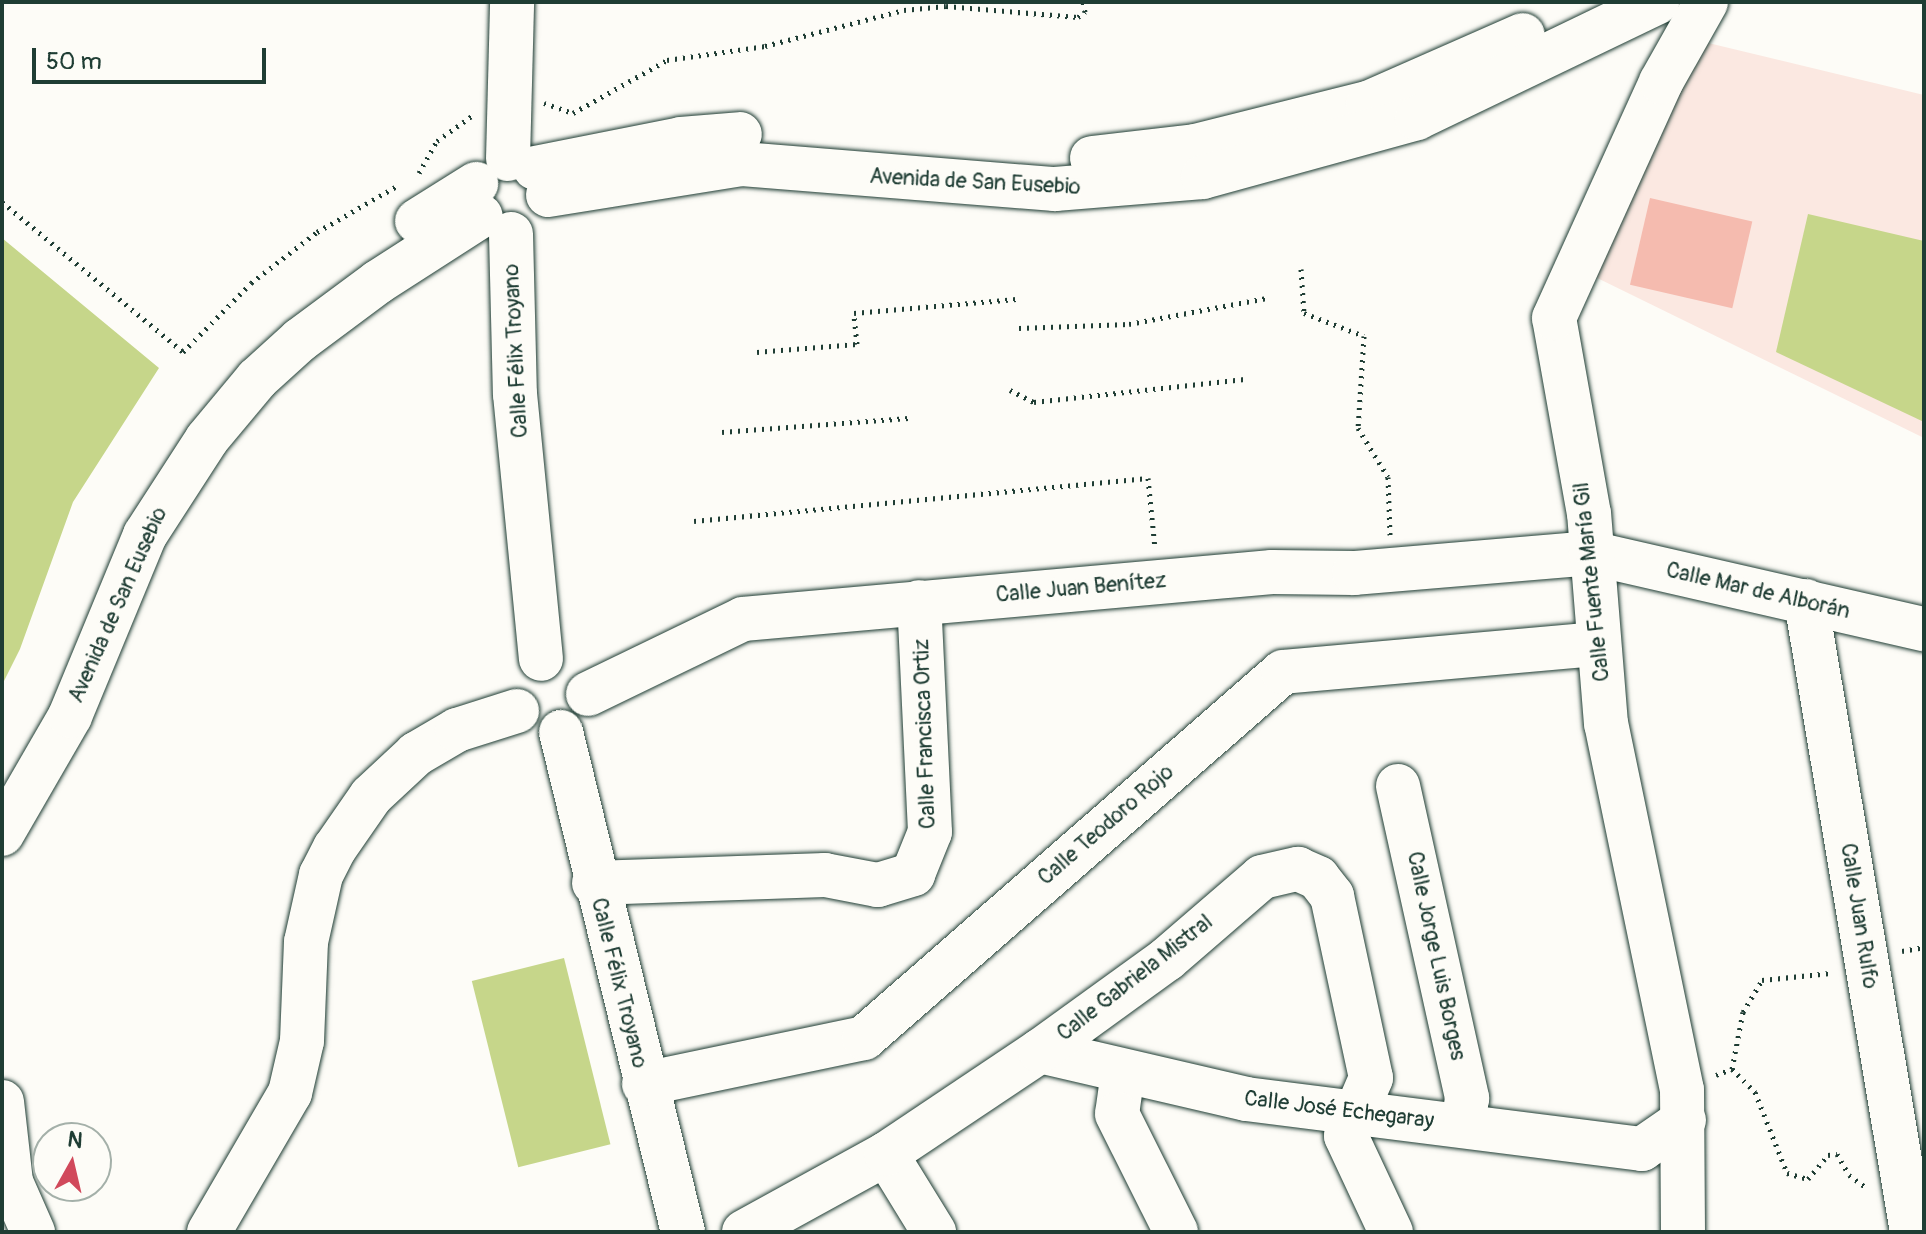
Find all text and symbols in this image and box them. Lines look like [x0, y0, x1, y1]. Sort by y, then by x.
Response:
scale bar [36, 32, 270, 82]
text: 50 m [46, 47, 102, 76]
street label: Avenida de San Eusebio [869, 163, 1081, 201]
street label: Calle Félix Troyano [498, 263, 534, 439]
street label: Calle Fuente María Gil [1568, 481, 1616, 683]
street label: Avenida de San Eusebio [63, 503, 173, 707]
street label: Calle Mar de Alborán [1663, 557, 1853, 625]
street label: Calle Juan Benítez [995, 567, 1167, 609]
street label: Calle Francisca Ortiz [908, 639, 942, 829]
street label: Calle Teodoro Rojo [1033, 759, 1179, 891]
street label: Calle Juan Rulfo [1834, 841, 1884, 991]
street label: Calle Jorge Luis Borges [1401, 849, 1471, 1063]
street label: Calle Félix Troyano [585, 895, 653, 1071]
street label: Calle Gabriela Mistral [1052, 909, 1218, 1047]
street label: Calle José Echegaray [1243, 1085, 1435, 1135]
north arrow [32, 1122, 112, 1202]
text: N [66, 1125, 84, 1155]

